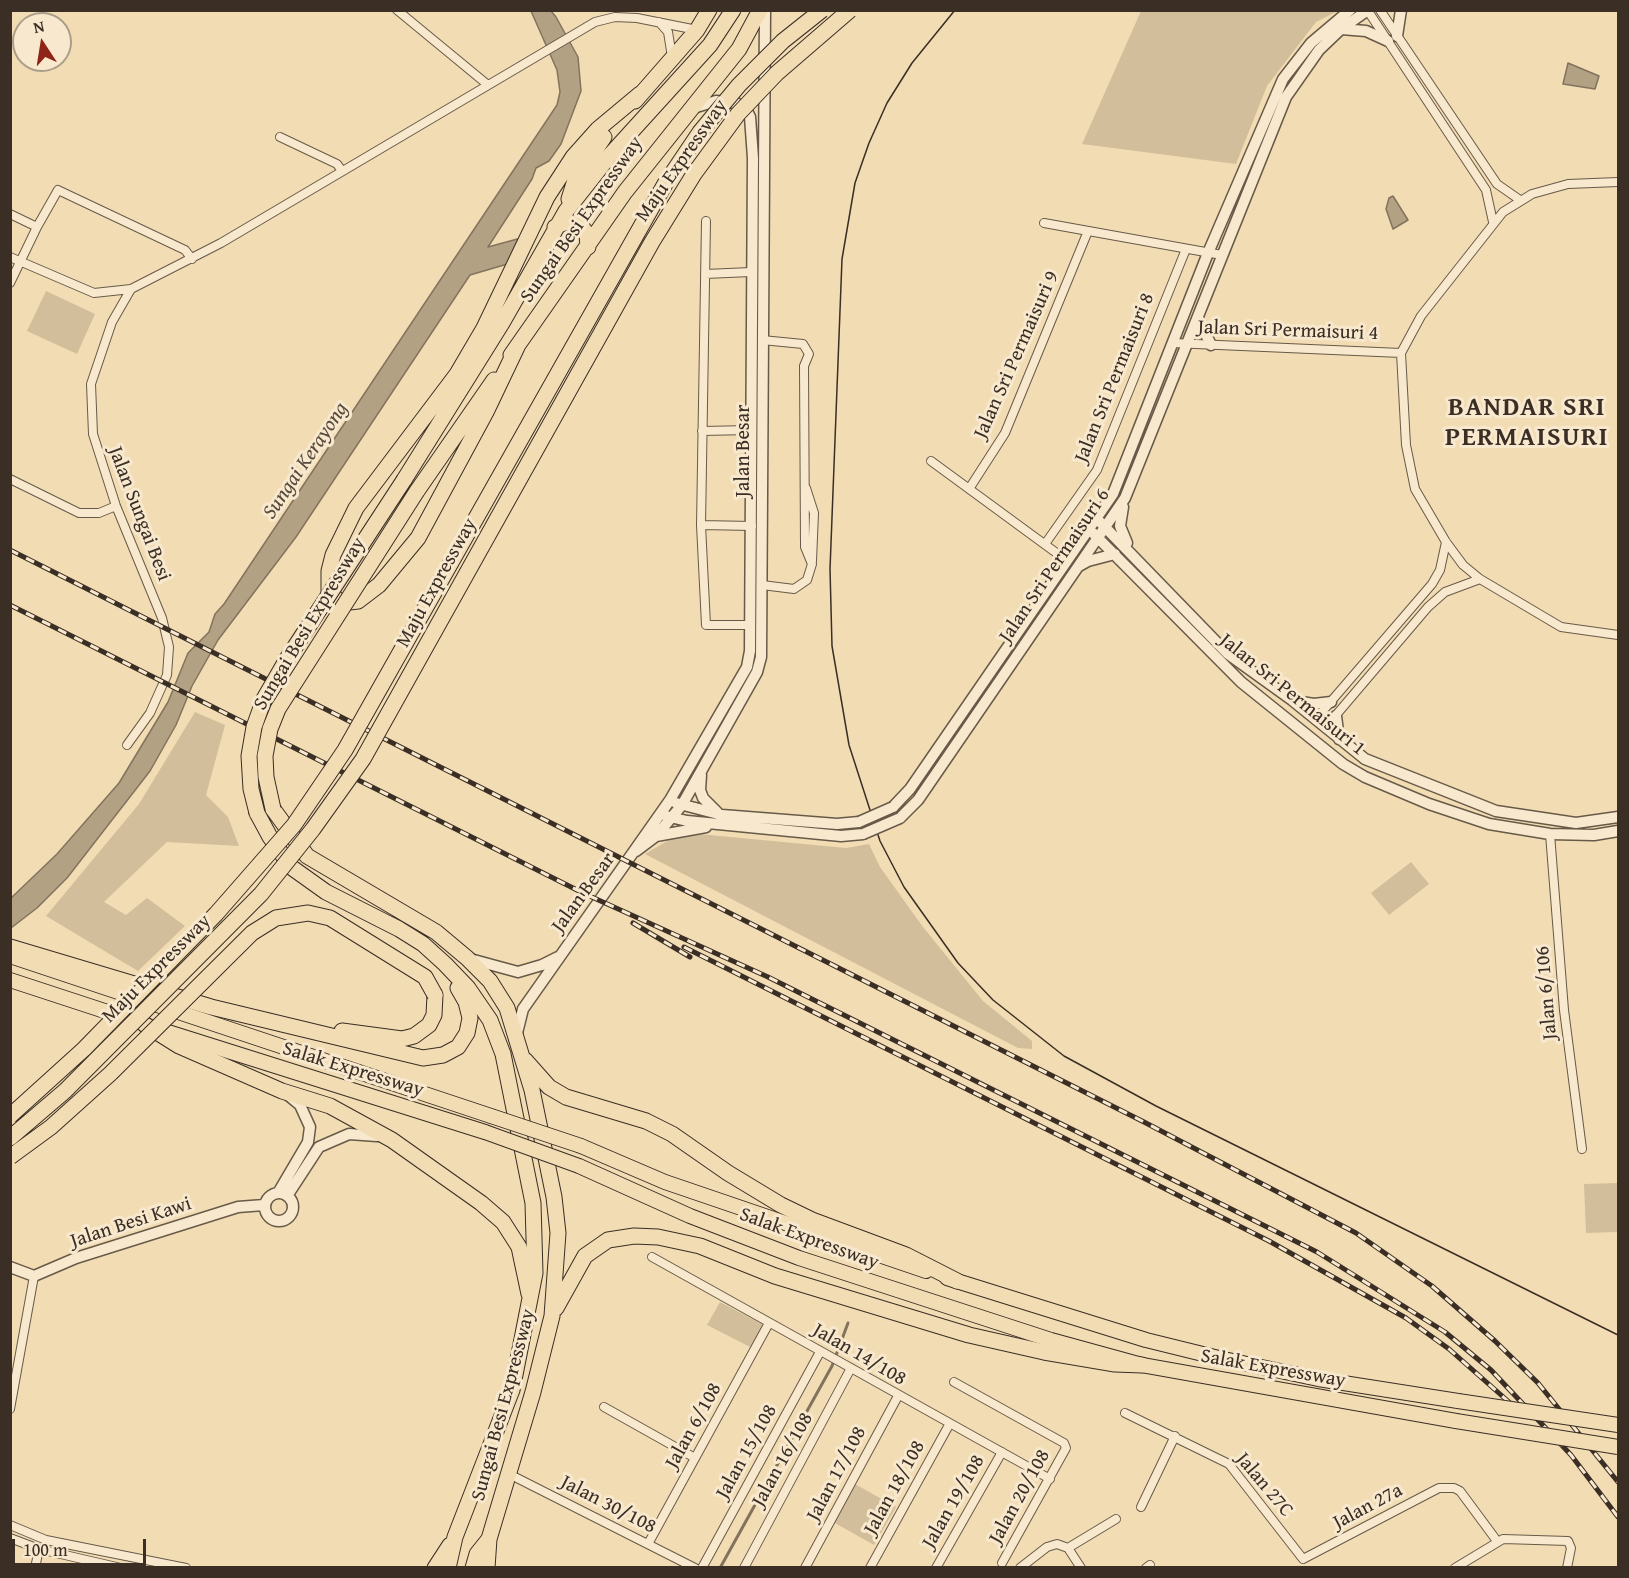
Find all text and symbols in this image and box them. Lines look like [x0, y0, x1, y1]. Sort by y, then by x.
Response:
north arrow [12, 12, 72, 72]
text: N [31, 14, 46, 39]
street label: Maju Expressway [631, 95, 733, 227]
street label: Sungai Besi Expressway [516, 132, 648, 308]
street label: Jalan Sri Permaisuri 9 [969, 267, 1065, 443]
street label: Jalan Sri Permaisuri 8 [1070, 290, 1160, 466]
street label: Jalan Sri Permaisuri 4 [1197, 316, 1379, 346]
district label: BANDAR SRI PERMAISURI [1445, 392, 1609, 454]
water label: Sungai Kerayong [258, 398, 354, 524]
street label: Jalan Besar [732, 405, 756, 497]
street label: Jalan Sungai Besi [102, 443, 176, 585]
street label: Jalan Sri Permaisuri 6 [994, 484, 1116, 648]
street label: Maju Expressway [392, 514, 482, 652]
street label: Sungai Besi Expressway [249, 533, 371, 715]
street label: Jalan Sri Permaisuri 1 [1214, 629, 1370, 761]
street label: Jalan Besar [547, 848, 621, 938]
street label: Maju Expressway [98, 910, 216, 1028]
street label: Jalan 6/106 [1531, 945, 1563, 1041]
street label: Salak Expressway [279, 1037, 427, 1103]
street label: Jalan Besi Kawi [67, 1192, 195, 1254]
street label: Salak Expressway [736, 1203, 882, 1275]
street label: Sungai Besi Expressway [467, 1306, 541, 1504]
street label: Jalan 14/108 [808, 1319, 910, 1391]
street label: Salak Expressway [1199, 1344, 1347, 1394]
street label: Jalan 6/108 [661, 1379, 727, 1473]
street label: Jalan 15/108 [711, 1401, 783, 1503]
street label: Jalan 16/108 [747, 1409, 819, 1511]
street label: Jalan 17/108 [802, 1422, 872, 1526]
street label: Jalan 18/108 [859, 1437, 931, 1539]
street label: Jalan 20/108 [984, 1446, 1056, 1548]
street label: Jalan 27C [1230, 1448, 1298, 1522]
street label: Jalan 19/108 [918, 1451, 990, 1553]
street label: Jalan 30/108 [556, 1471, 660, 1539]
street label: Jalan 27a [1329, 1479, 1407, 1535]
scale bar [15, 1527, 148, 1565]
text: 100 m [23, 1536, 68, 1563]

